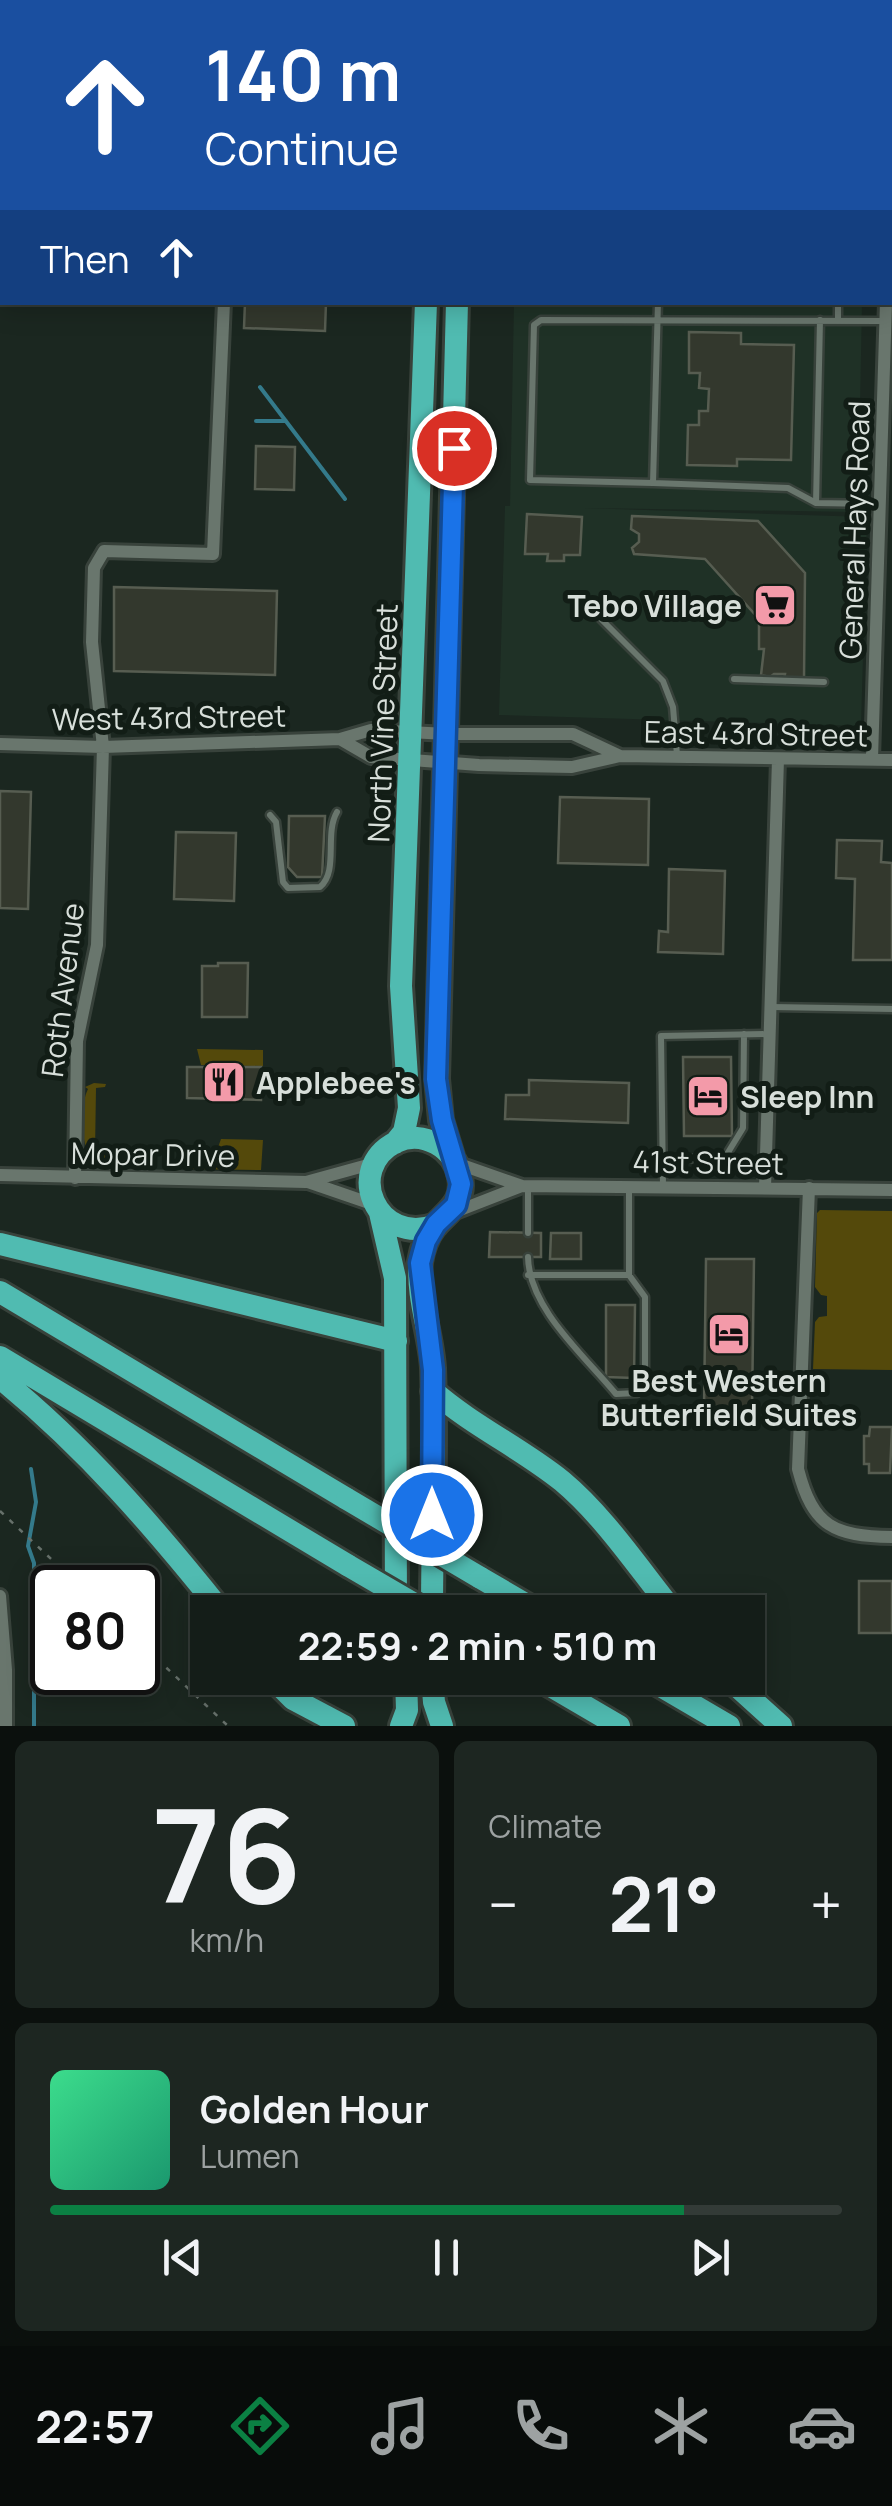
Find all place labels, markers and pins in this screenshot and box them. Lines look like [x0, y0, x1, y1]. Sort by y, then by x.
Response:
pin [412, 406, 497, 491]
supermarket icon: Tebo Village [752, 582, 798, 628]
place label: Tebo Village [567, 585, 742, 626]
restaurant icon: Applebee's [201, 1059, 247, 1105]
place label: Applebee's [256, 1062, 416, 1103]
hotel icon: Sleep Inn [685, 1073, 731, 1119]
place label: Sleep Inn [740, 1076, 874, 1117]
hotel icon: Best Western Butterfield Suites [706, 1311, 752, 1357]
place label: Best Western Butterfield Suites [601, 1360, 857, 1435]

